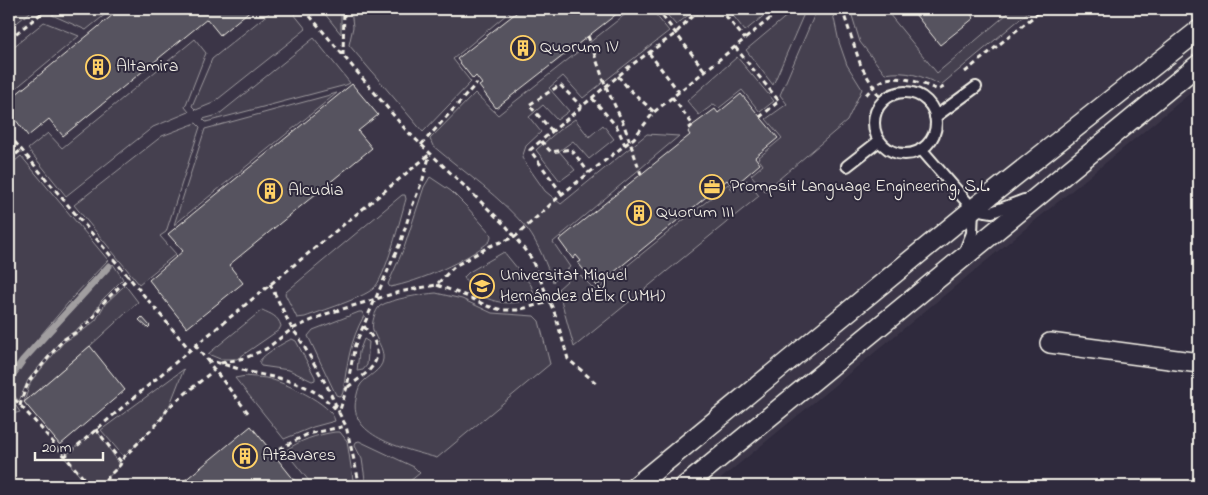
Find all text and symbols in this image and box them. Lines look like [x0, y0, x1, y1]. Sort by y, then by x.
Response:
building icon: Quorum IV [510, 35, 536, 61]
place label: Quorum IV [540, 35, 619, 61]
building icon: Altamira [85, 54, 111, 80]
place label: Altamira [116, 54, 178, 80]
office icon: Prompsit Language Engineering, S.L. [699, 174, 725, 200]
place label: Prompsit Language Engineering, S.L. [730, 174, 990, 201]
building icon: Alcudia [257, 178, 283, 204]
place label: Alcudia [288, 178, 343, 204]
building icon: Quorum III [626, 200, 652, 226]
place label: Quorum III [656, 200, 734, 226]
place label: Universitat Miguel Hernández d'Elx (UMH) [500, 263, 665, 310]
school or university icon: Universitat Miguel Hernández d'Elx (UMH) [469, 273, 495, 299]
scale bar [35, 430, 102, 462]
text: 20 m [42, 437, 72, 459]
building icon: Atzavares [232, 443, 258, 469]
place label: Atzavares [262, 443, 336, 469]

